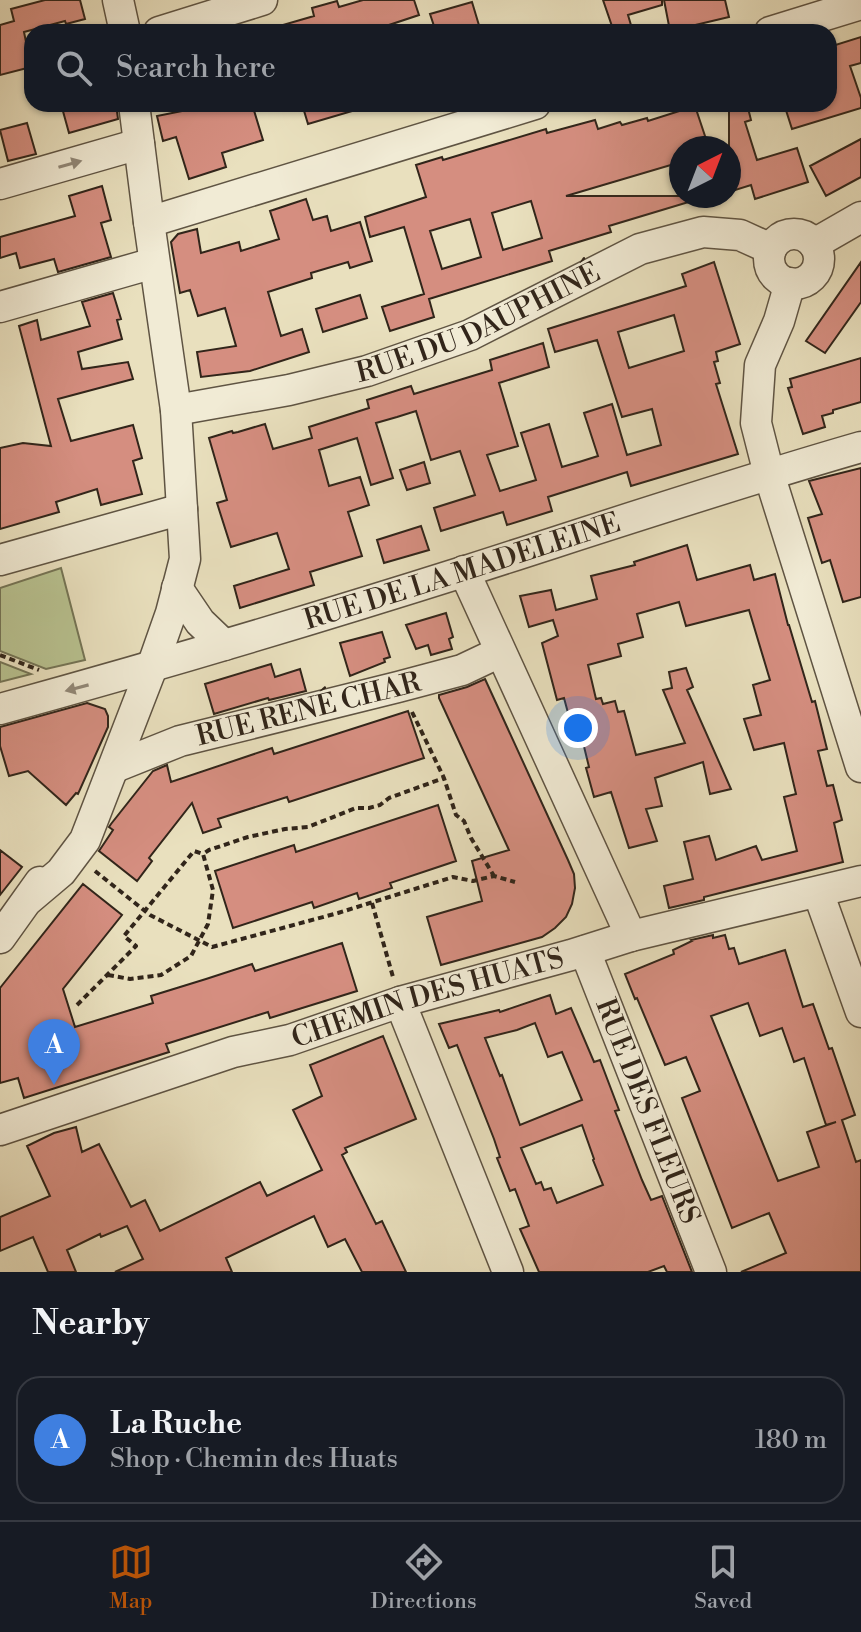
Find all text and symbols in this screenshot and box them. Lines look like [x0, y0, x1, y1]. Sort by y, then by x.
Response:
search box [24, 24, 837, 112]
icon: search [52, 46, 96, 90]
text: Search here [116, 49, 276, 87]
north arrow [669, 136, 741, 208]
one-way arrow [58, 157, 82, 170]
street label: RUE DU DAUPHINÉ [353, 253, 606, 391]
street label: RUE DE LA MADELEINE [300, 505, 625, 638]
street label: RUE RENÉ CHAR [192, 664, 425, 754]
one-way arrow [65, 682, 89, 695]
your location [558, 708, 598, 748]
street label: CHEMIN DES HUATS [287, 940, 568, 1056]
street label: RUE DES FLEURS [588, 993, 708, 1229]
pin: A [28, 1019, 80, 1085]
text: Nearby [32, 1303, 150, 1345]
text: La Ruche [110, 1405, 242, 1443]
text: A [51, 1424, 69, 1456]
text: 180 m [755, 1424, 827, 1456]
text: Shop · Chemin des Huats [110, 1443, 398, 1475]
tab: Map [109, 1540, 153, 1615]
tab: Directions [371, 1540, 477, 1615]
tab: Saved [694, 1540, 752, 1615]

